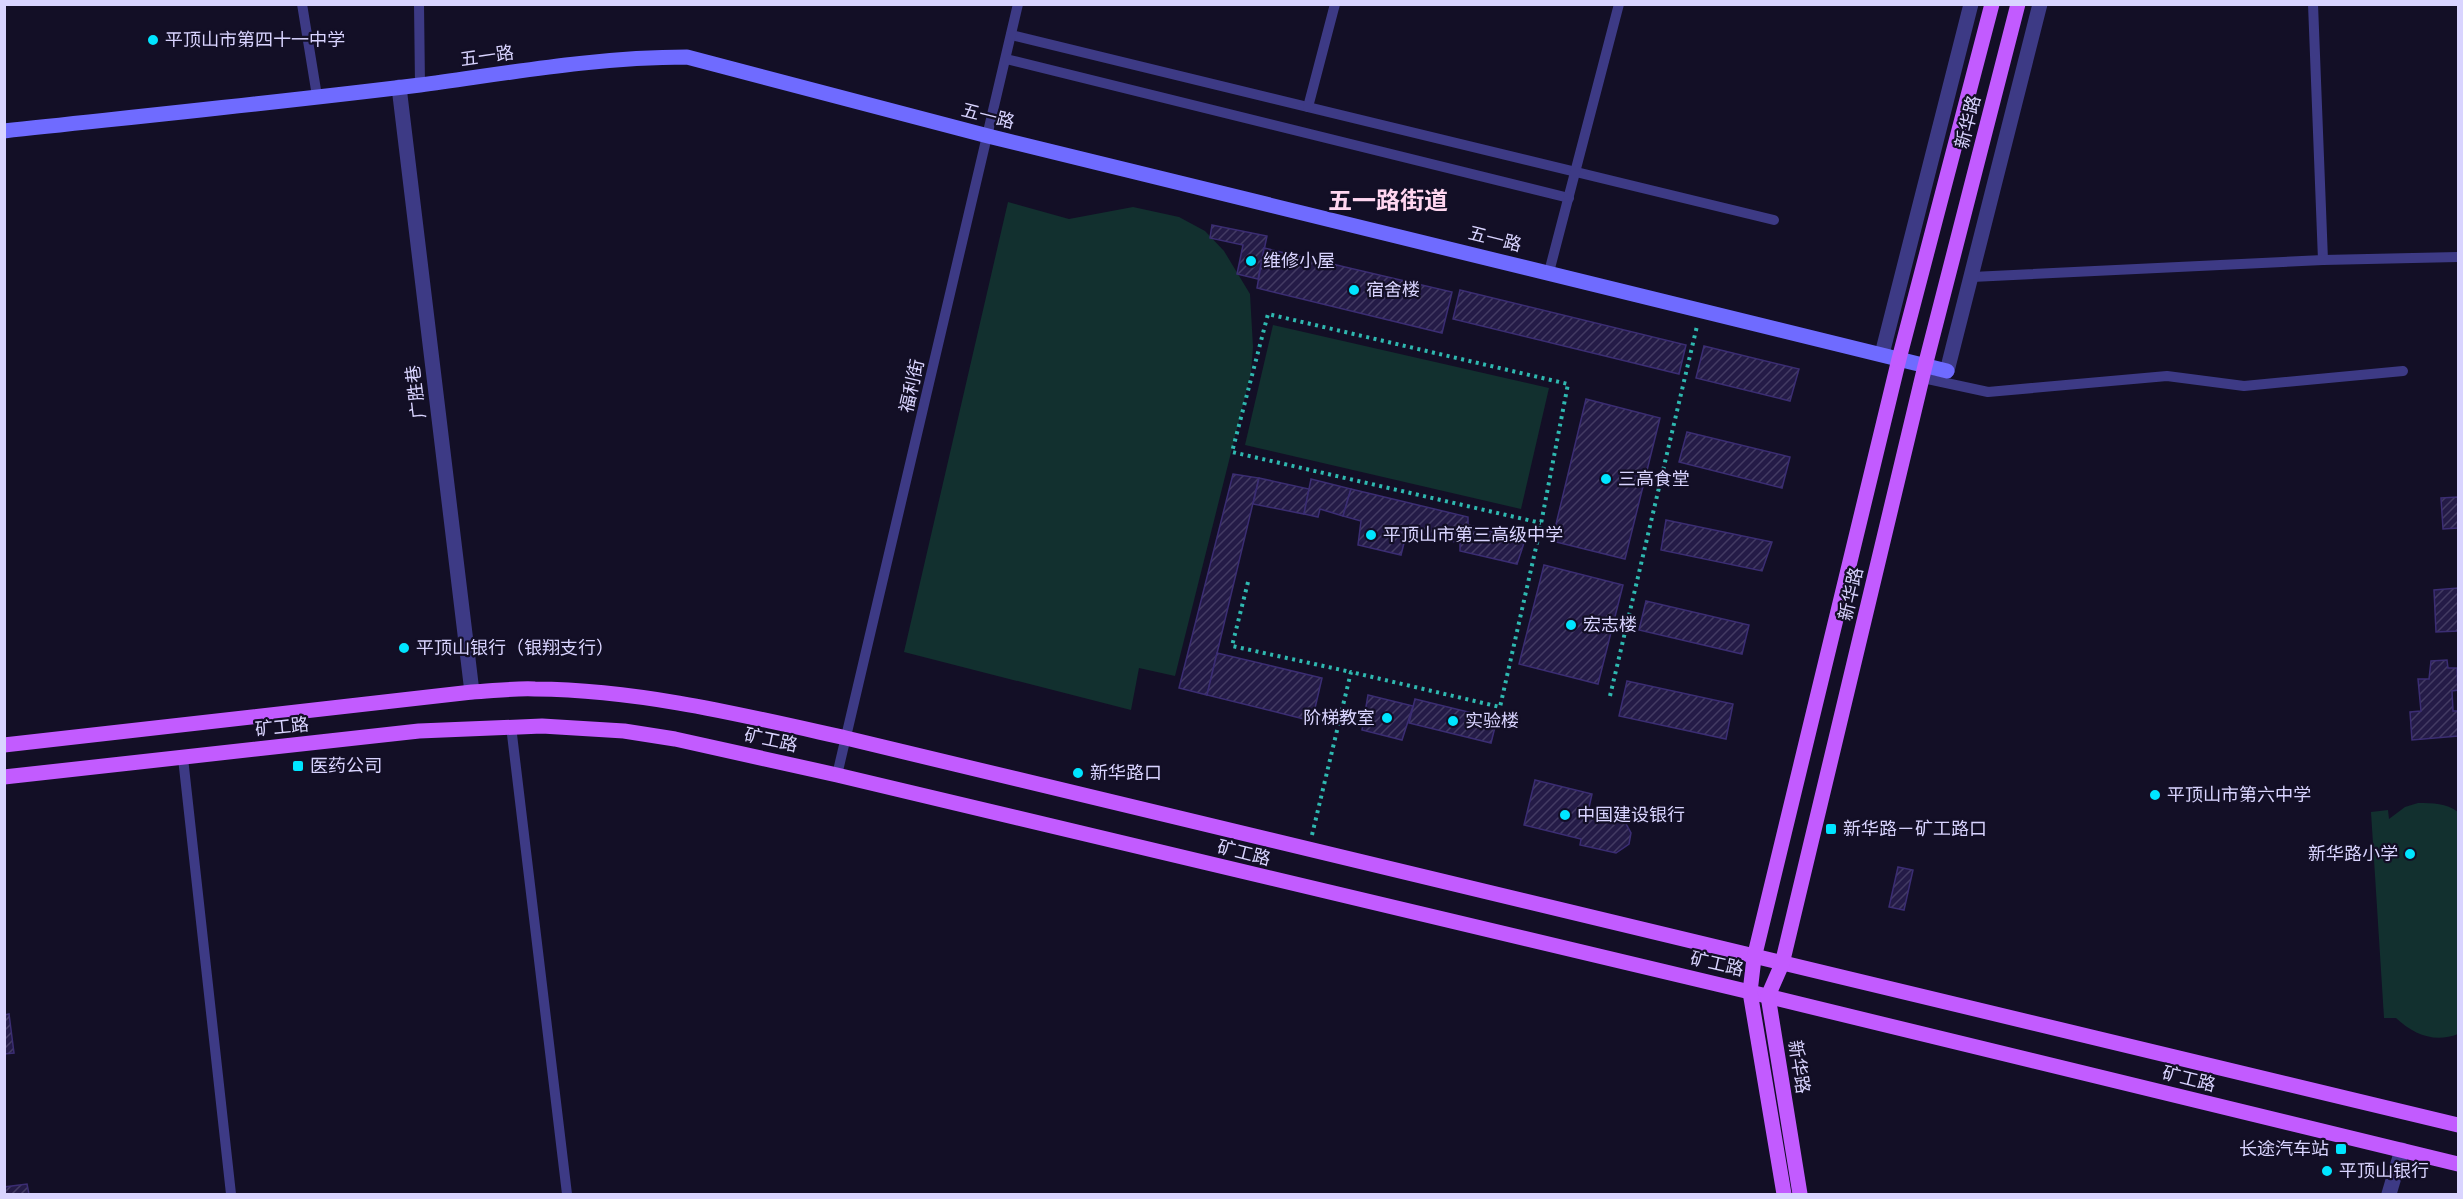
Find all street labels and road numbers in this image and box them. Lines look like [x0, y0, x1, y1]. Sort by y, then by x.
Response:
street label: 五一路 [459, 41, 515, 70]
street label: 新华路 [1951, 93, 1984, 151]
street label: 五一路 [959, 99, 1017, 132]
street label: 五一路 [1466, 222, 1524, 255]
street label: 福利街 [895, 357, 928, 415]
street label: 广胜巷 [402, 364, 429, 420]
street label: 新华路 [1834, 565, 1867, 623]
street label: 矿工路 [254, 713, 310, 740]
street label: 矿工路 [743, 724, 800, 755]
street label: 矿工路 [1215, 836, 1273, 869]
street label: 矿工路 [1688, 947, 1746, 980]
street label: 新华路 [1785, 1039, 1814, 1095]
street label: 矿工路 [2160, 1062, 2218, 1095]

